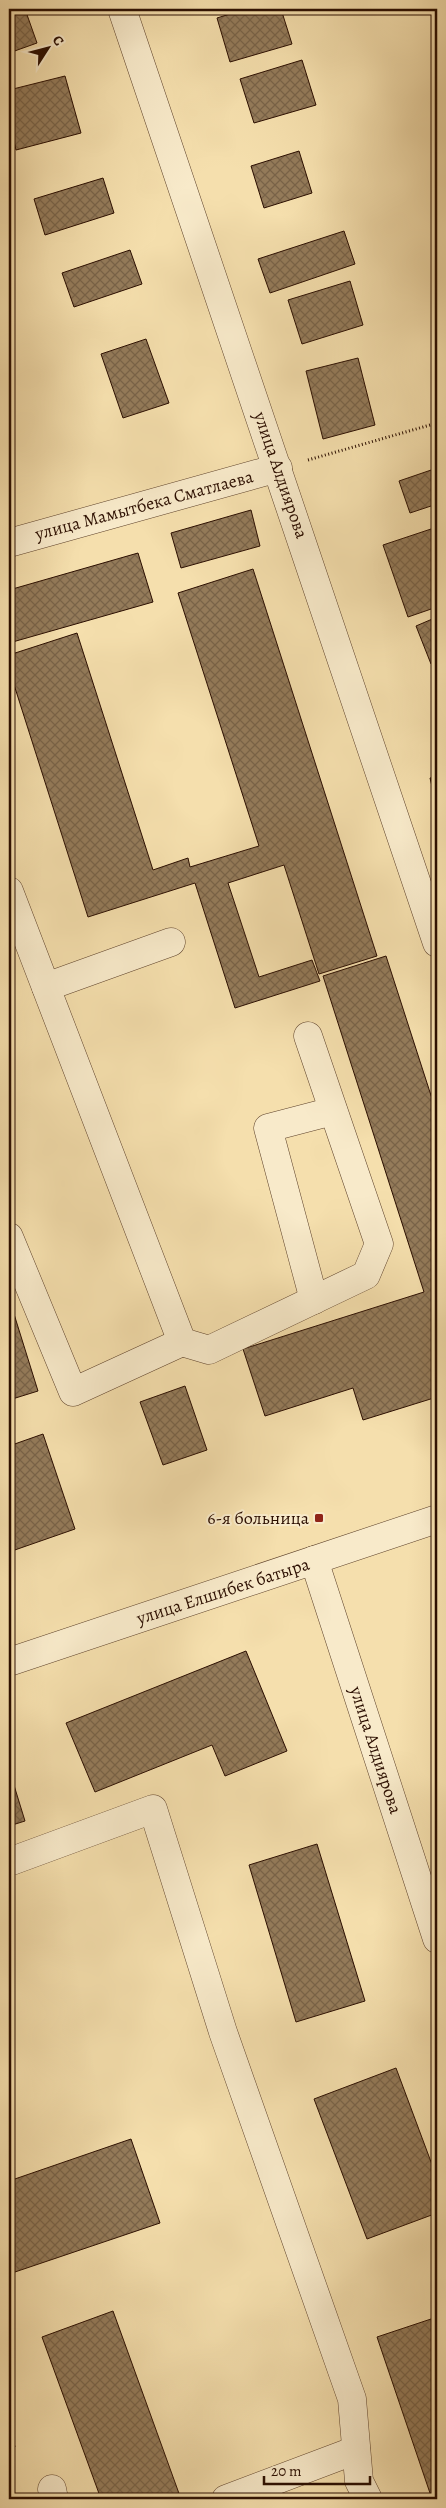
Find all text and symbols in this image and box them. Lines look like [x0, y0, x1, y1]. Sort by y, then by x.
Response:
north arrow [22, 22, 72, 72]
text: С [48, 32, 69, 50]
street label: улица Алдиярова [248, 408, 314, 542]
street label: улица Мамытбека Сматлаева [31, 464, 256, 546]
place label: 6-я больница [207, 1506, 310, 1530]
marker: 6-я больница [313, 1512, 325, 1524]
street label: улица Елшибек батыра [133, 1551, 313, 1631]
street label: улица Алдиярова [344, 1682, 408, 1817]
scale bar [264, 2453, 370, 2485]
text: 20 m [271, 2461, 302, 2481]

